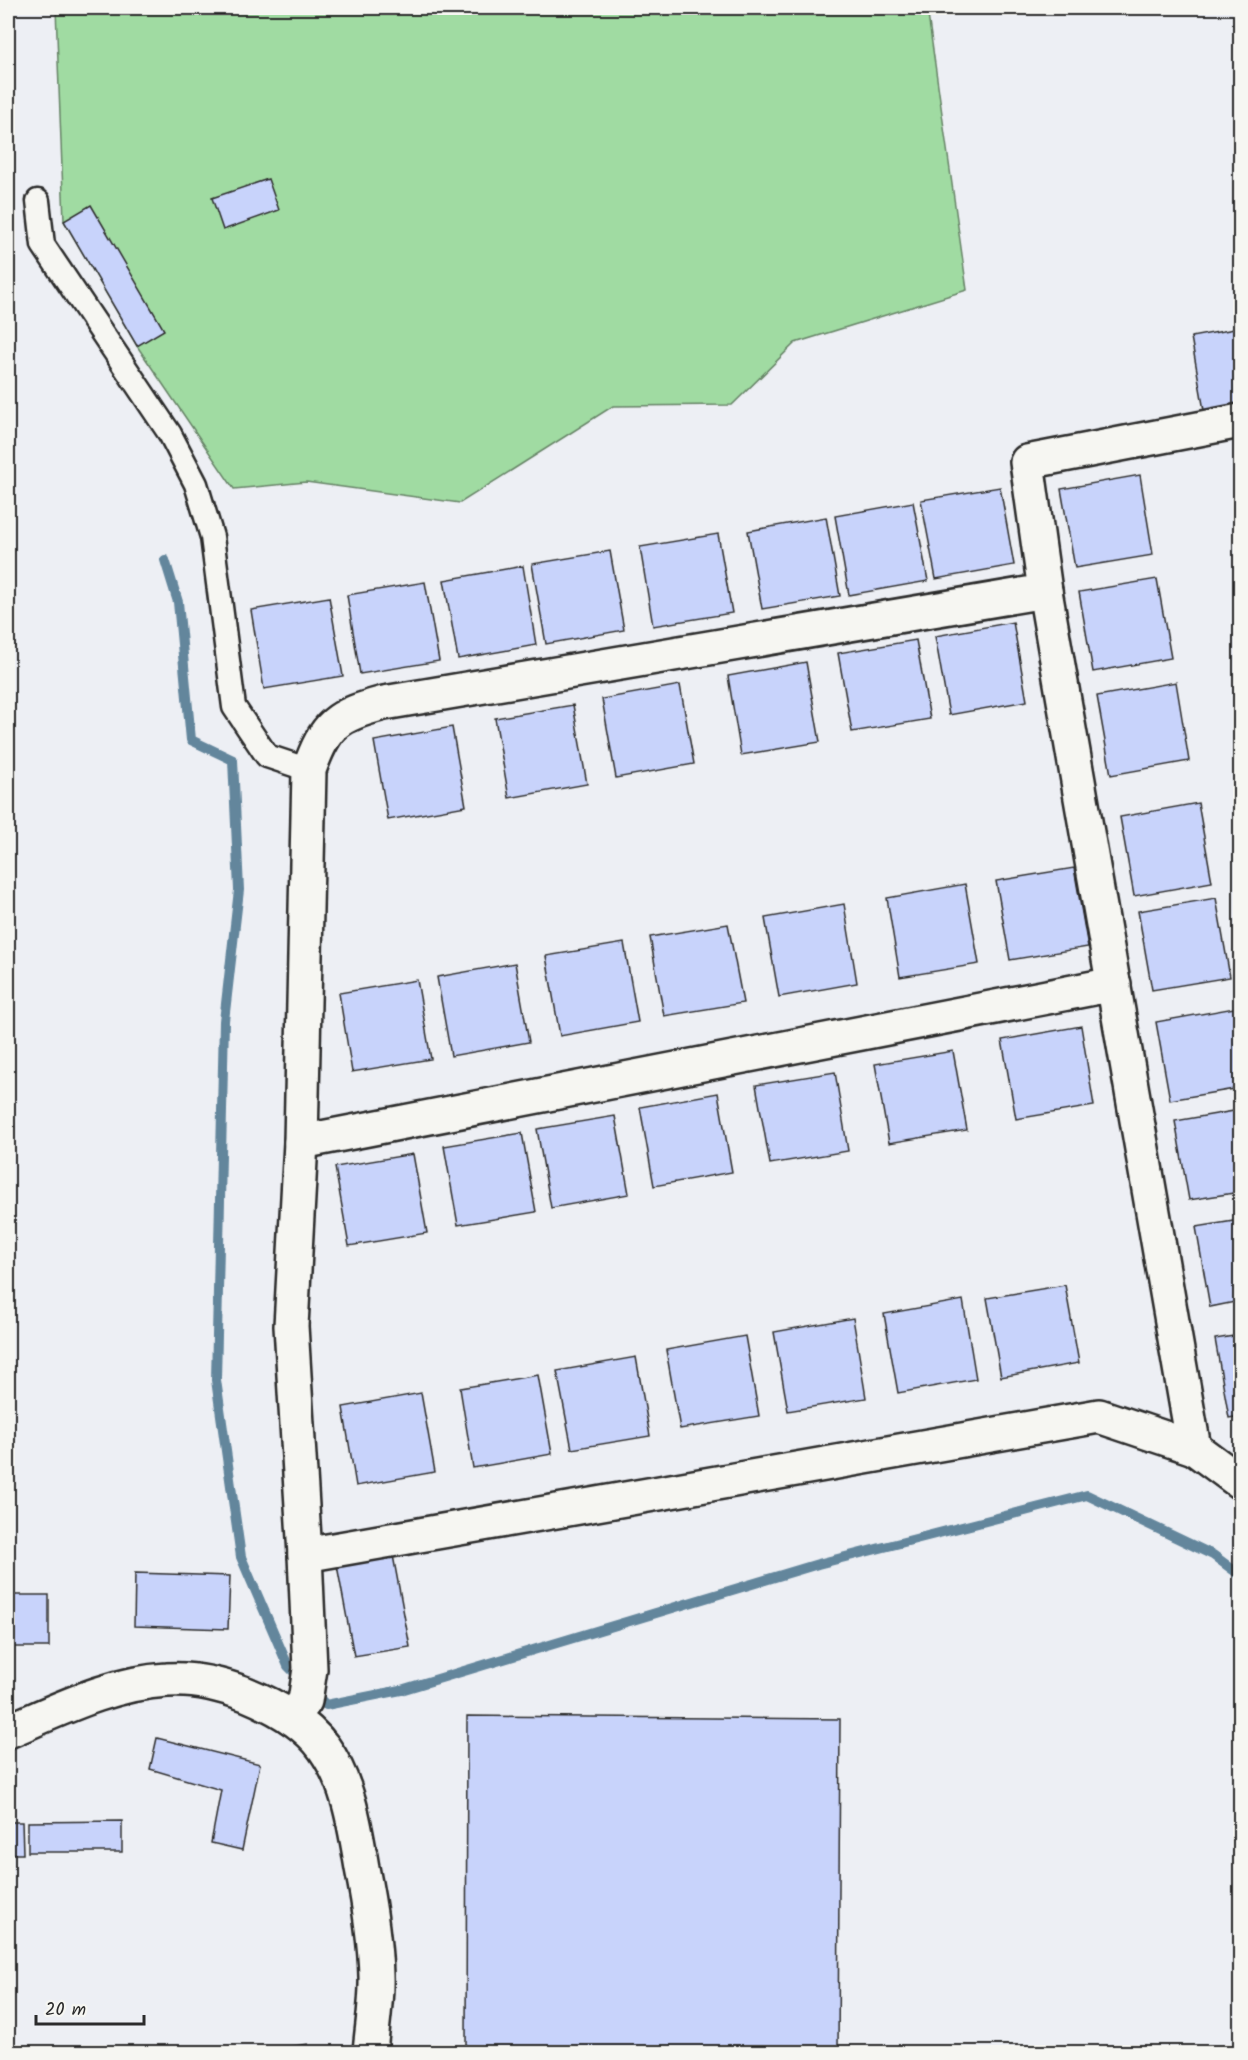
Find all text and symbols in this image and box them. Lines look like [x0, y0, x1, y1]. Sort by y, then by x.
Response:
scale bar [36, 1988, 144, 2026]
text: 20 m [45, 1996, 86, 2025]

